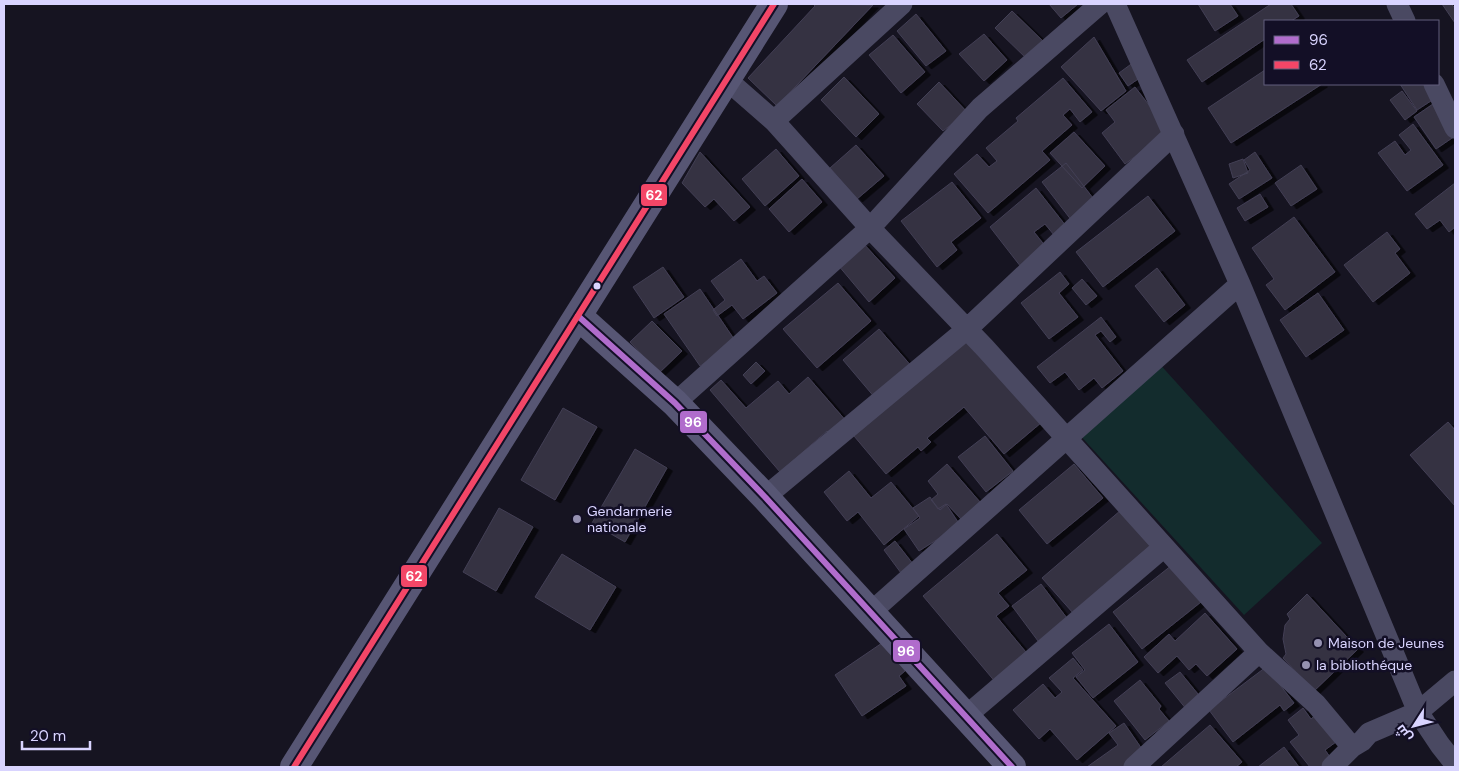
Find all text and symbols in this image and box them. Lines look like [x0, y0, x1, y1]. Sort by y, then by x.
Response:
legend [1264, 20, 1439, 85]
text: 96 [1309, 30, 1328, 50]
text: 62 [1309, 55, 1327, 75]
line badge: 62 [640, 183, 668, 207]
text: 62 [646, 186, 662, 204]
unlabelled marker [592, 281, 602, 291]
line badge: 96 [679, 410, 708, 434]
text: 96 [684, 413, 702, 431]
place label: Gendarmerie nationale [587, 502, 672, 536]
marker: Gendarmerie nationale [571, 513, 583, 525]
line badge: 62 [400, 564, 428, 588]
text: 62 [406, 567, 422, 585]
place label: Maison de Jeunes [1328, 634, 1444, 652]
marker: Maison de Jeunes [1312, 637, 1324, 649]
line badge: 96 [892, 639, 921, 663]
text: 96 [897, 642, 915, 660]
place label: la bibliothéque [1316, 656, 1412, 674]
marker: la bibliothéque [1300, 659, 1312, 671]
north arrow [1389, 701, 1439, 751]
scale bar [22, 718, 90, 750]
text: ش [1391, 721, 1416, 746]
text: 20 m [30, 726, 66, 746]

